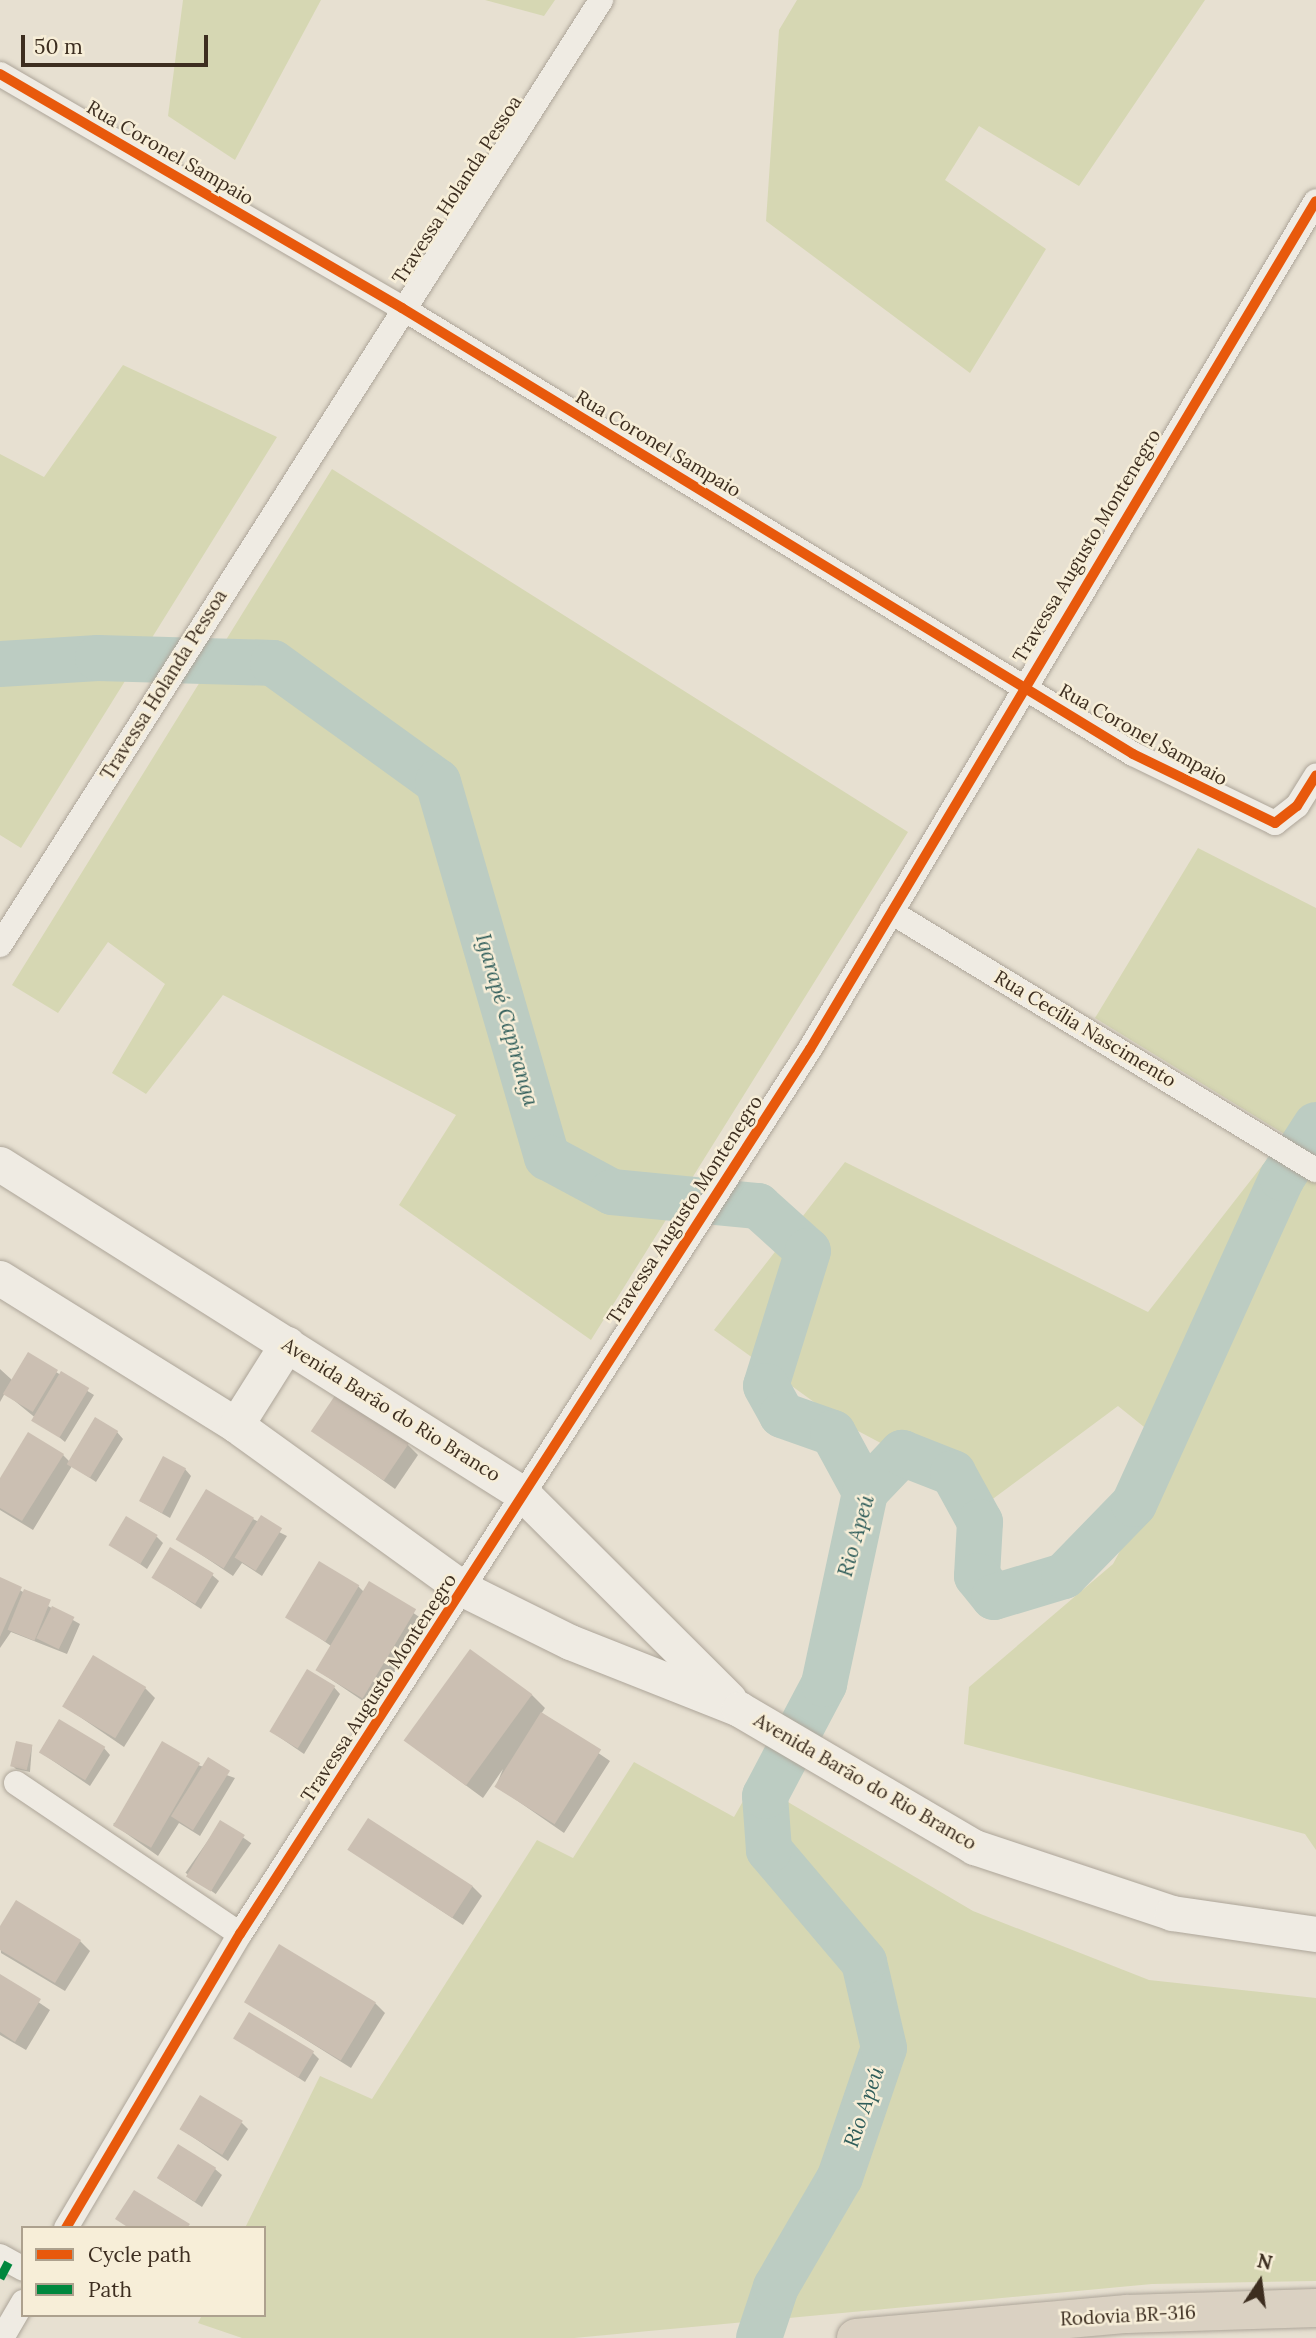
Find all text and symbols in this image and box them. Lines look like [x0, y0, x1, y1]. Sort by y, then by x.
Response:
scale bar [24, 21, 212, 65]
text: 50 m [34, 33, 83, 60]
street label: Travessa Holanda Pessoa [388, 92, 526, 288]
street label: Rua Coronel Sampaio [83, 96, 257, 210]
street label: Rua Coronel Sampaio [571, 386, 745, 502]
street label: Travessa Augusto Montenegro [1008, 425, 1166, 667]
street label: Travessa Holanda Pessoa [96, 586, 232, 784]
street label: Rua Coronel Sampaio [1055, 679, 1231, 791]
water label: Igarapé Capiranga [470, 931, 544, 1109]
street label: Rua Cecília Nascimento [990, 966, 1180, 1092]
street label: Travessa Augusto Montenegro [602, 1091, 768, 1329]
street label: Avenida Barão do Rio Branco [278, 1333, 504, 1487]
water label: Rio Apeú [832, 1492, 880, 1580]
street label: Travessa Augusto Montenegro [296, 1569, 462, 1807]
street label: Avenida Barão do Rio Branco [750, 1709, 980, 1855]
water label: Rio Apeú [838, 2063, 890, 2151]
legend [21, 2226, 266, 2317]
text: Cycle path [88, 2241, 191, 2268]
north arrow [1225, 2247, 1295, 2317]
text: N [1255, 2248, 1275, 2275]
text: Path [88, 2276, 132, 2303]
street label: Rodovia BR-316 [1060, 2301, 1196, 2331]

